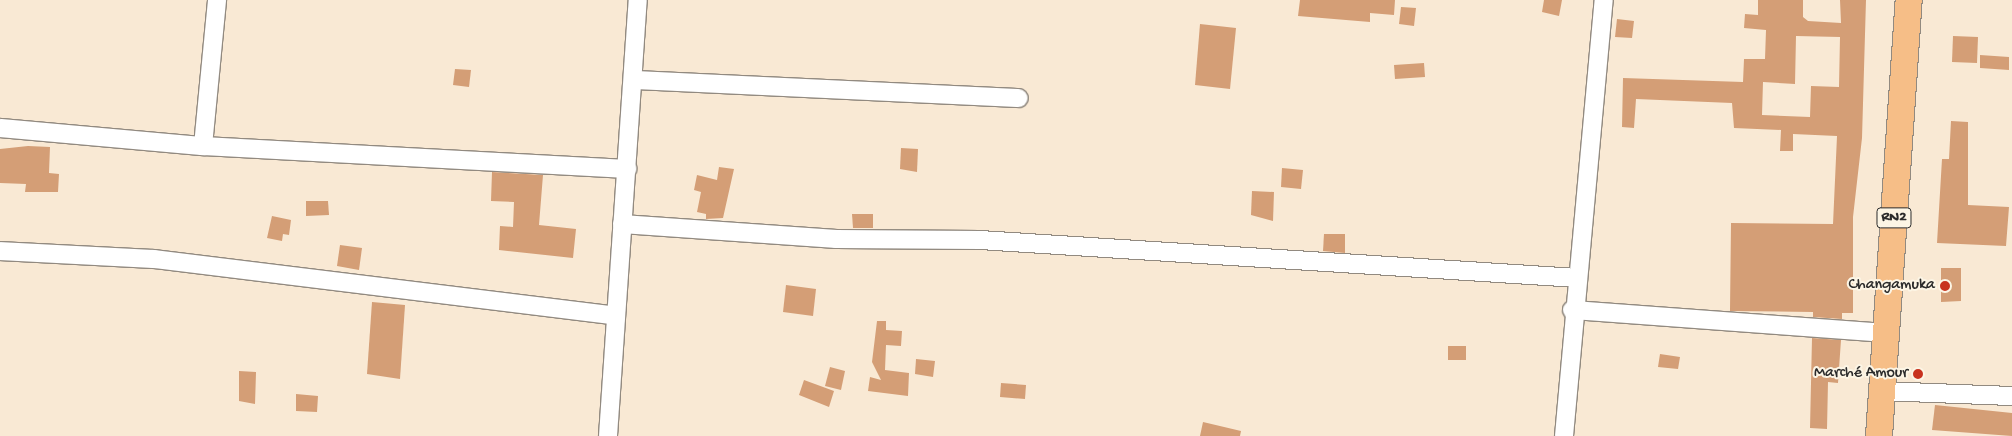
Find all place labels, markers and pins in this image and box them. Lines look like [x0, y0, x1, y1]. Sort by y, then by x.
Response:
place label: Changamuka [1848, 276, 1935, 296]
marker: Changamuka [1939, 280, 1951, 292]
place label: Marché Amour [1814, 364, 1908, 384]
marker: Marché Amour [1912, 368, 1924, 380]

